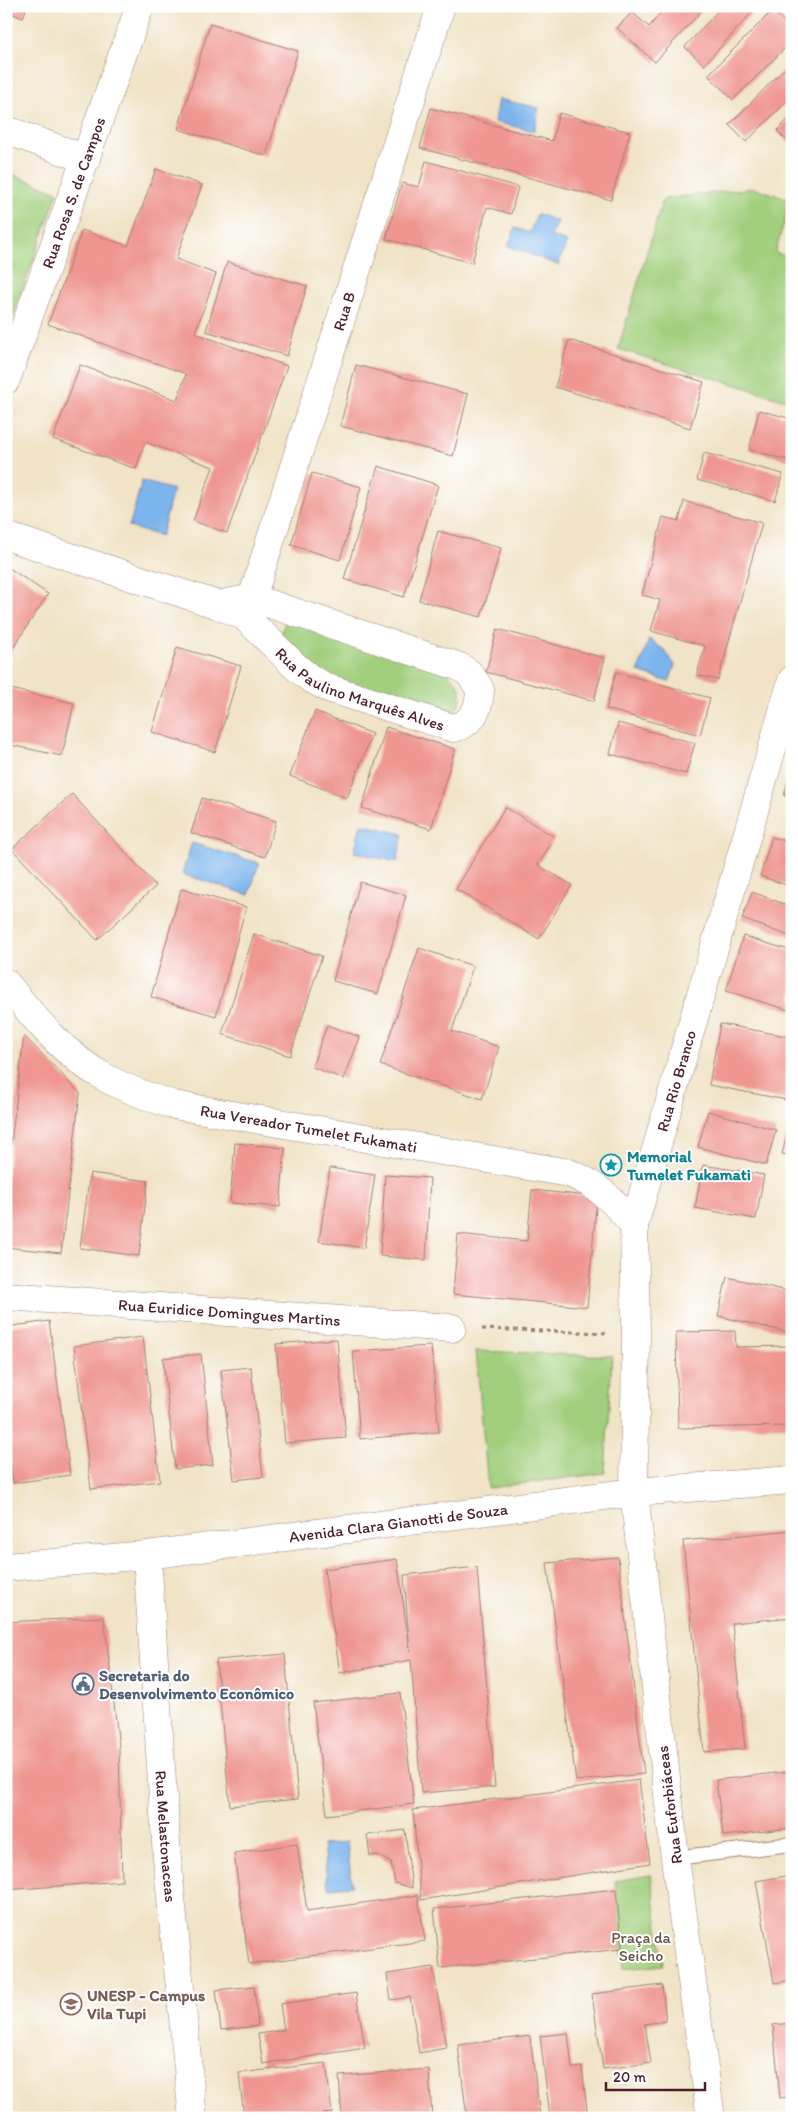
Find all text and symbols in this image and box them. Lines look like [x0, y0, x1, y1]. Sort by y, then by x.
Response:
street label: Rua Rosa S. de Campos [38, 115, 109, 271]
street label: Rua B [329, 289, 359, 333]
street label: Rua Paulino Marquês Alves [272, 643, 447, 735]
street label: Rua Rio Branco [653, 1028, 700, 1134]
street label: Rua Vereador Tumelet Fukamati [199, 1101, 419, 1157]
place label: Memorial Tumelet Fukamati [626, 1147, 751, 1184]
place icon: Memorial Tumelet Fukamati [599, 1153, 623, 1177]
street label: Rua Euridice Domingues Martins [118, 1295, 341, 1330]
street label: Avenida Clara Gianotti de Souza [288, 1499, 510, 1547]
place label: Secretaria do Desenvolvimento Econômico [99, 1666, 294, 1703]
public building icon: Secretaria do Desenvolvimento Econômico [71, 1672, 95, 1696]
street label: Rua Euforbiáceas [653, 1745, 686, 1865]
street label: Rua Melastonaceas [151, 1770, 180, 1903]
park label: Praça da Seicho [611, 1928, 672, 1965]
place label: UNESP - Campus Vila Tupi [87, 1986, 205, 2024]
school or university icon: UNESP - Campus Vila Tupi [59, 1992, 83, 2016]
scale bar [606, 2059, 704, 2091]
text: 20 m [613, 2068, 647, 2086]

